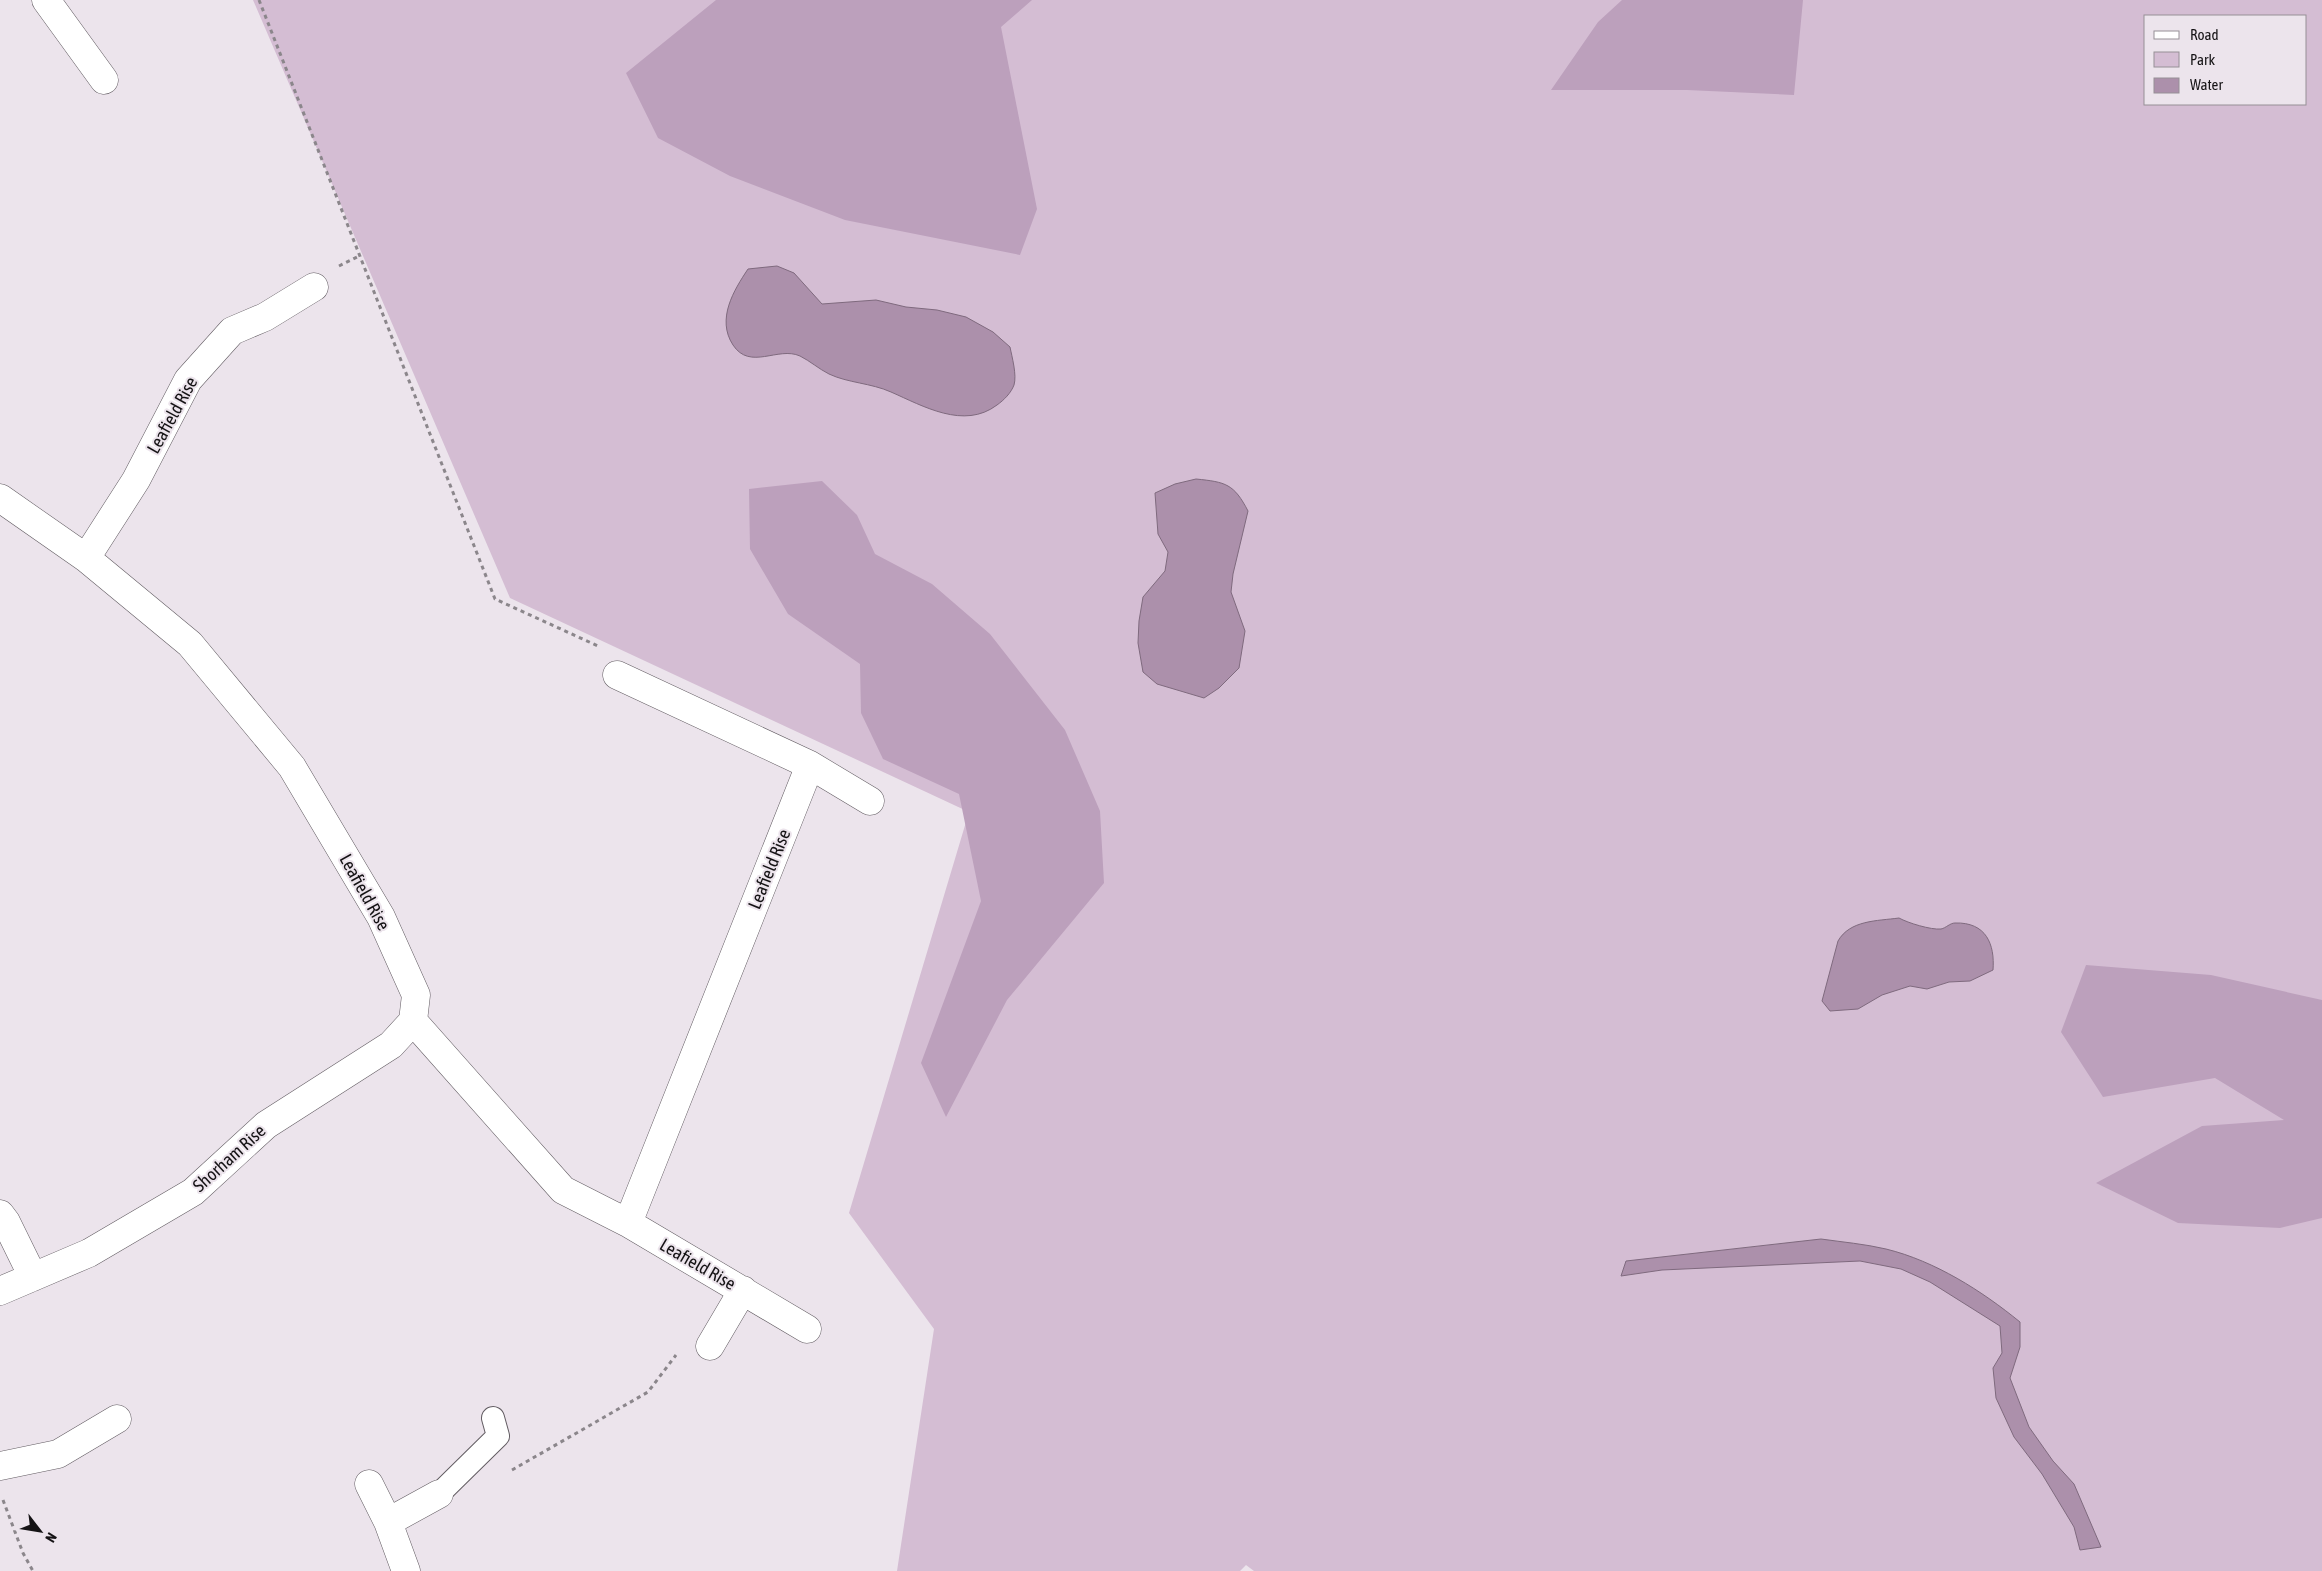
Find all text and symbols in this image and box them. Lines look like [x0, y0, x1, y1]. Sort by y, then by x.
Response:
legend [2144, 15, 2307, 105]
text: Road [2190, 26, 2219, 43]
text: Park [2190, 51, 2215, 68]
text: Water [2190, 76, 2223, 93]
street label: Leafield Rise [142, 373, 202, 457]
street label: Leafield Rise [744, 826, 794, 912]
street label: Leafield Rise [335, 850, 395, 934]
street label: Shorham Rise [188, 1120, 270, 1196]
street label: Leafield Rise [656, 1234, 740, 1294]
north arrow [15, 1506, 65, 1556]
text: N [42, 1530, 60, 1545]

